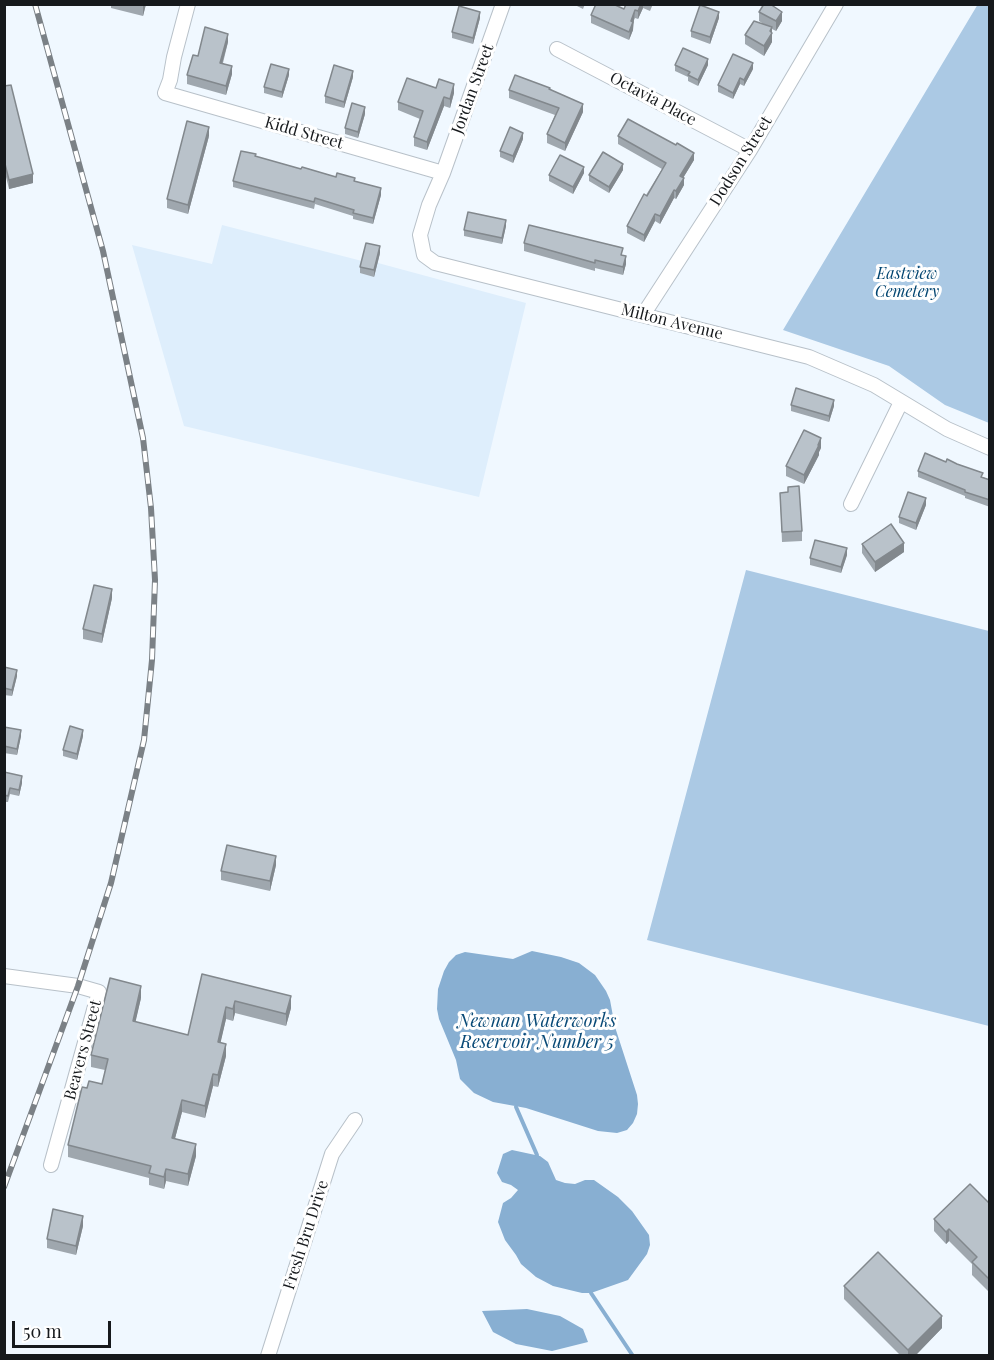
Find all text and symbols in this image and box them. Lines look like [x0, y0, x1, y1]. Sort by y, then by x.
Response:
street label: Jordan Street [448, 41, 498, 137]
street label: Octavia Place [606, 68, 700, 130]
street label: Kidd Street [263, 113, 345, 153]
street label: Dodson Street [706, 113, 776, 209]
park label: Eastview Cemetery [875, 264, 939, 302]
street label: Milton Avenue [619, 300, 725, 344]
street label: Beavers Street [60, 998, 106, 1102]
water label: Newnan Waterworks Reservoir Number 5 [458, 1010, 616, 1052]
street label: Fresh Bru Drive [279, 1178, 333, 1292]
scale bar [15, 1309, 114, 1347]
text: 50 m [23, 1319, 62, 1343]

